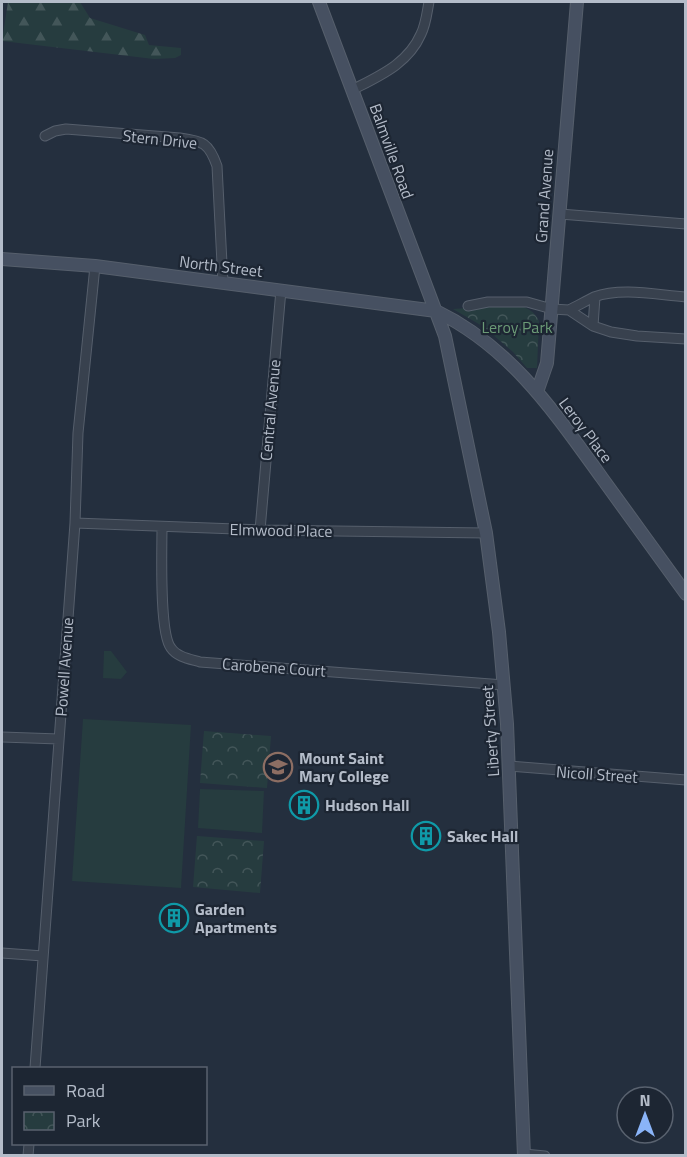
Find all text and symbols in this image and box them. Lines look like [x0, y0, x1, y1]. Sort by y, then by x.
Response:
street label: Balmville Road [364, 100, 420, 202]
street label: Stern Drive [122, 123, 198, 155]
street label: Grand Avenue [529, 148, 559, 244]
street label: North Street [178, 249, 264, 283]
park label: Leroy Park [481, 315, 553, 339]
street label: Central Avenue [254, 358, 286, 462]
street label: Leroy Place [553, 392, 619, 468]
street label: Elmwood Place [229, 517, 333, 543]
street label: Powell Avenue [49, 617, 79, 717]
street label: Carobene Court [221, 651, 327, 683]
street label: Liberty Street [475, 684, 505, 777]
place label: Mount Saint Mary College [299, 746, 389, 788]
school or university icon: Mount Saint Mary College [262, 751, 294, 783]
street label: Nicoll Street [555, 759, 639, 789]
building icon: Hudson Hall [288, 789, 320, 821]
place label: Hudson Hall [325, 793, 410, 817]
building icon: Sakec Hall [410, 820, 442, 852]
place label: Sakec Hall [447, 824, 518, 848]
place label: Garden Apartments [195, 897, 277, 939]
building icon: Garden Apartments [158, 902, 190, 934]
legend [12, 1067, 207, 1145]
text: Road [66, 1077, 105, 1104]
north arrow [615, 1085, 675, 1145]
text: N [639, 1088, 651, 1112]
text: Park [66, 1107, 101, 1134]

